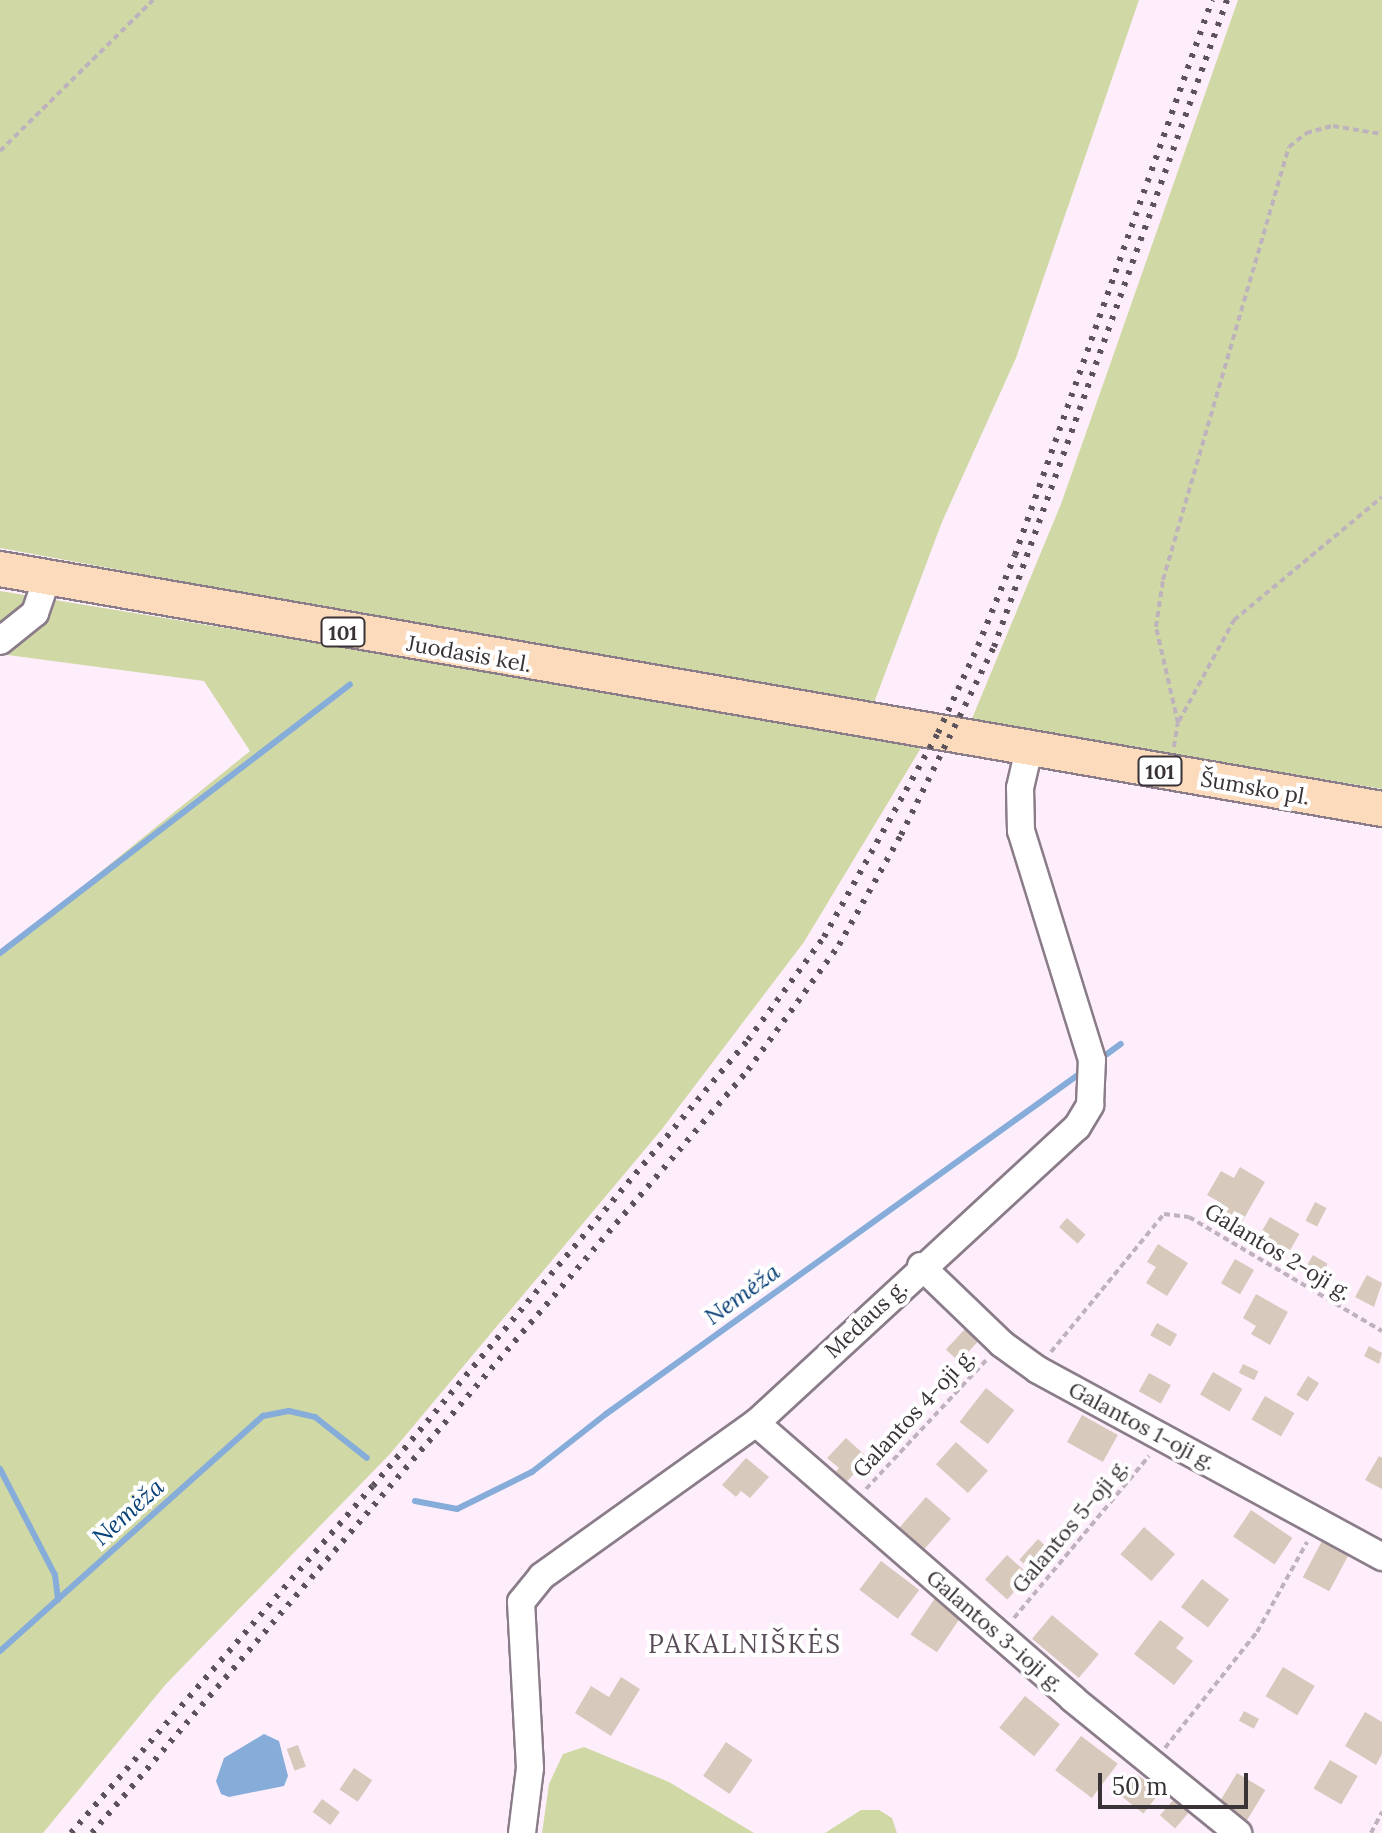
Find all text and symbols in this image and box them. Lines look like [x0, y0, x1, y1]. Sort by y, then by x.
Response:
road number: 101 [319, 616, 367, 648]
street label: Juodasis kel. [405, 630, 533, 678]
road number: 101 [1136, 755, 1184, 787]
street label: Šumsko pl. [1198, 765, 1312, 811]
street label: Galantos 2-oji g. [1200, 1198, 1356, 1306]
water label: Nemėža [699, 1257, 785, 1331]
street label: Medaus g. [819, 1274, 913, 1364]
street label: Galantos 4-oji g. [847, 1343, 981, 1483]
street label: Galantos 1-oji g. [1064, 1376, 1220, 1476]
street label: Galantos 5-oji g. [1006, 1454, 1134, 1598]
water label: Nemėža [86, 1472, 170, 1552]
street label: Galantos 3-ioji g. [921, 1564, 1069, 1698]
district label: PAKALNIŠKĖS [648, 1628, 842, 1660]
scale bar [1102, 1757, 1252, 1807]
text: 50 m [1112, 1771, 1168, 1802]

